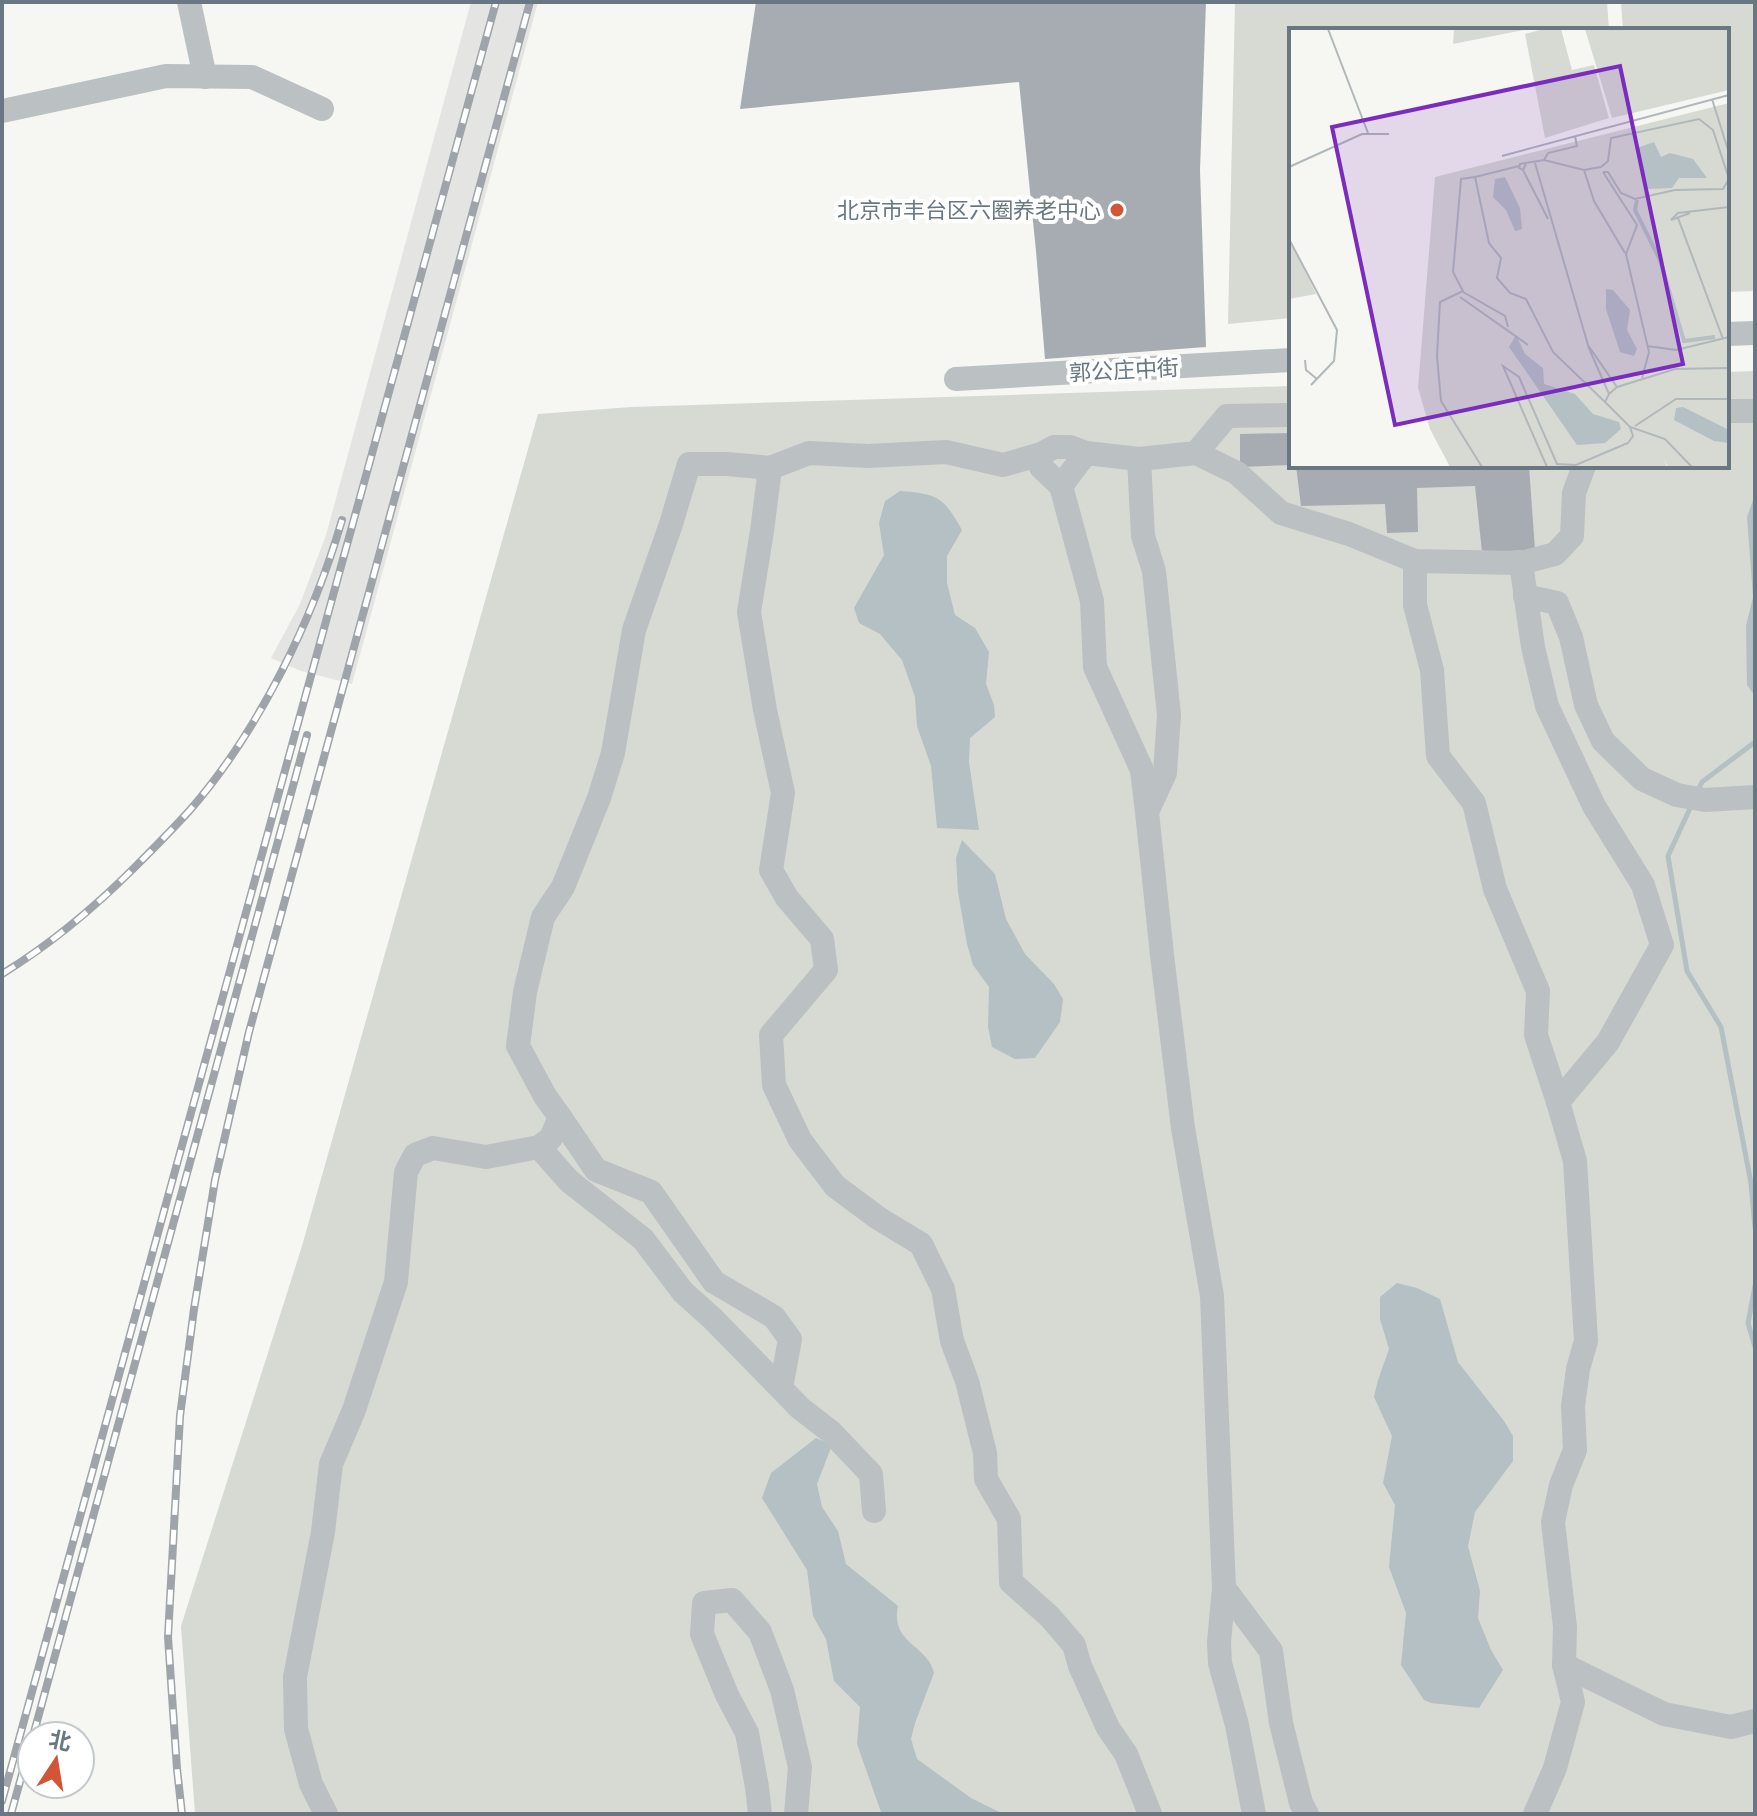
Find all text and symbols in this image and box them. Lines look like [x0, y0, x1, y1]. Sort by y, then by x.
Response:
inset map [1289, 28, 1729, 468]
place label: 北京市丰台区六圈养老中心 [837, 197, 1101, 224]
marker: 北京市丰台区六圈养老中心 [1108, 201, 1126, 219]
street label: 郭公庄中街 [1068, 354, 1180, 387]
north arrow [16, 1720, 96, 1800]
text: 北 [46, 1725, 74, 1756]

